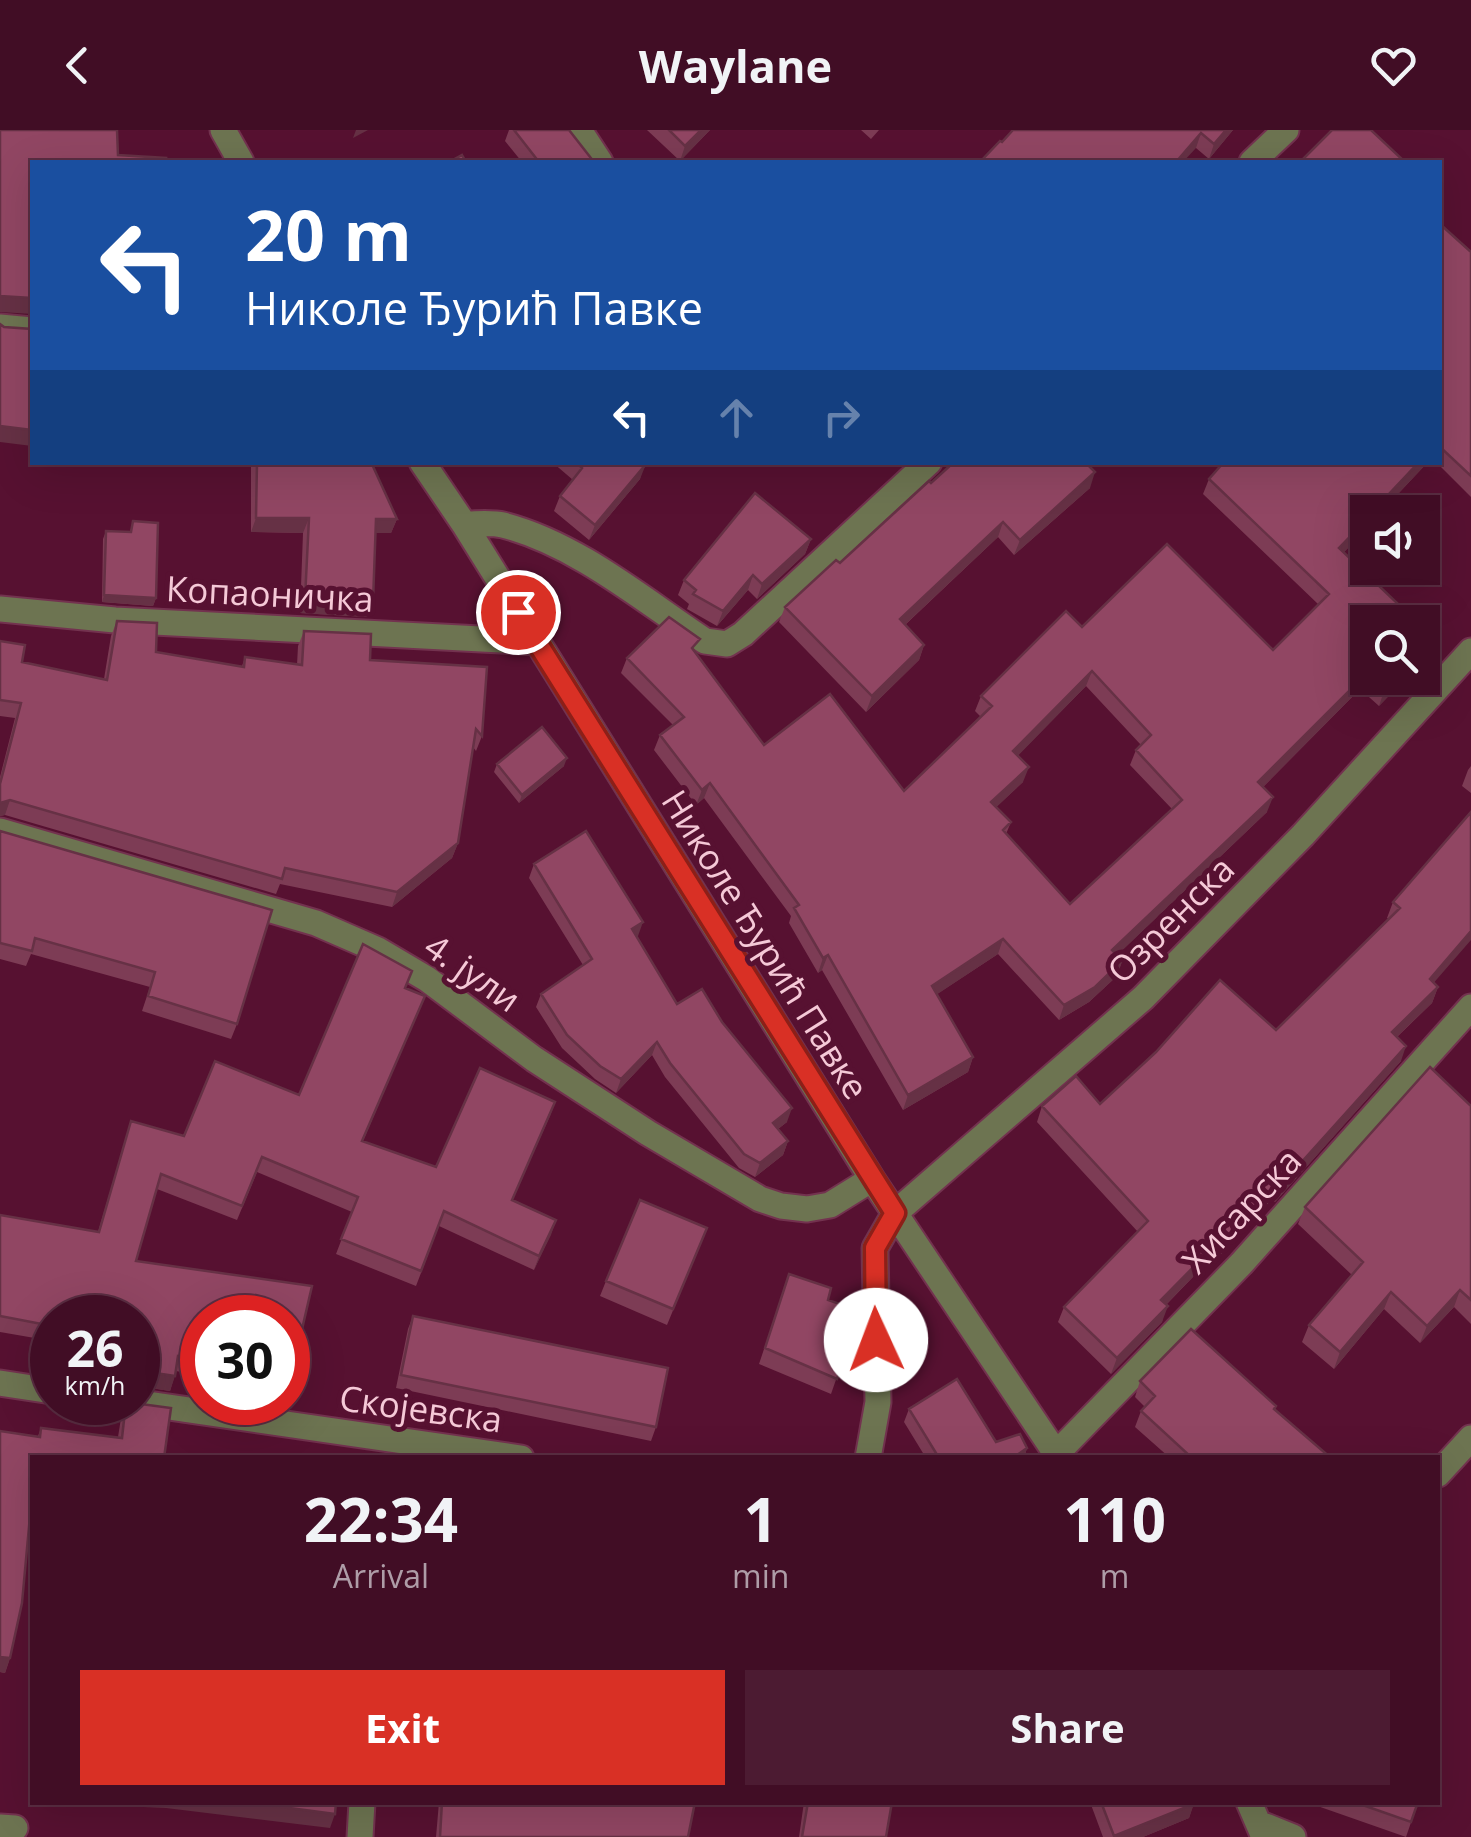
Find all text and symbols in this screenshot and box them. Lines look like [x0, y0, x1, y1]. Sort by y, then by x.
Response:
text: Waylane [639, 35, 832, 96]
icon: back [50, 38, 105, 93]
icon: heart [1366, 38, 1421, 93]
text: 20 m [245, 186, 412, 282]
icon: left [80, 200, 210, 330]
text: Николе Ђурић Павке [245, 277, 703, 338]
icon: left [604, 390, 659, 445]
icon: ahead [709, 390, 764, 445]
icon: right [814, 390, 869, 445]
map controls [1350, 495, 1440, 695]
button: sound [1350, 495, 1440, 585]
street label: Копаоничка [165, 564, 375, 622]
pin [476, 570, 561, 655]
icon: arrive [491, 585, 546, 640]
button: search [1350, 605, 1440, 695]
street label: Николе Ђурић Павке [652, 781, 880, 1107]
street label: Озренска [1096, 845, 1244, 993]
street label: 4. јули [416, 922, 530, 1022]
street label: Хисарска [1171, 1138, 1311, 1282]
position arrow [824, 1288, 928, 1392]
speed limit sign: 30 [180, 1295, 310, 1425]
text: 26 [66, 1314, 124, 1382]
text: km/h [65, 1368, 125, 1402]
street label: Скојевска [336, 1373, 506, 1443]
text: 22:34 [304, 1478, 458, 1560]
text: 1 [744, 1478, 778, 1560]
text: 110 [1063, 1478, 1166, 1560]
text: Arrival [333, 1554, 429, 1597]
text: min [732, 1554, 789, 1597]
text: m [1100, 1554, 1129, 1597]
button: Exit [80, 1670, 725, 1785]
button: Share [745, 1670, 1390, 1785]

